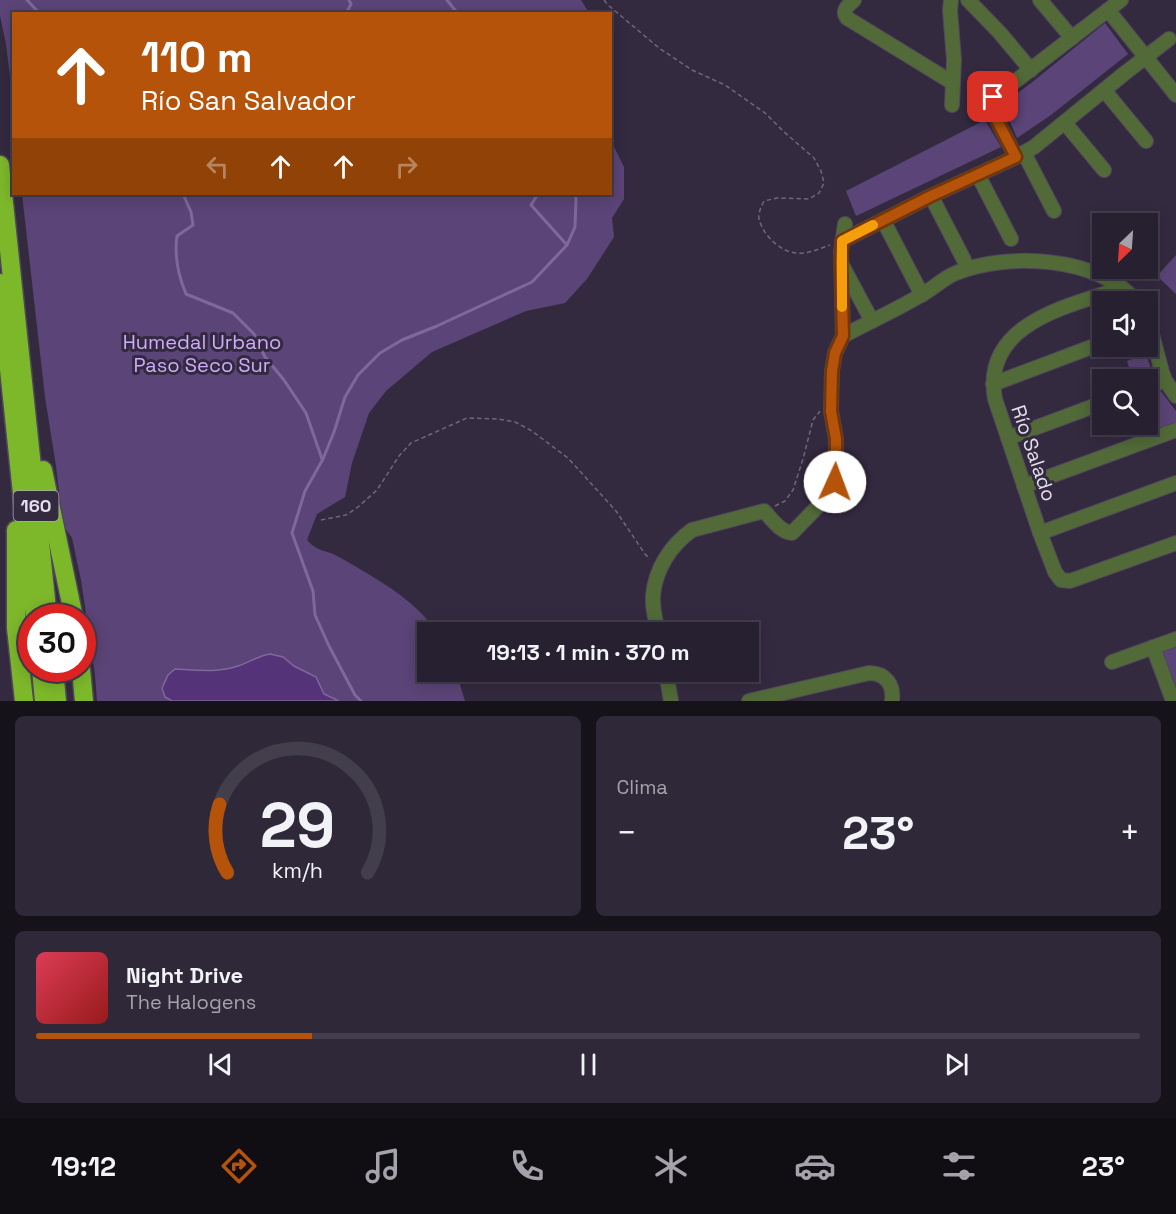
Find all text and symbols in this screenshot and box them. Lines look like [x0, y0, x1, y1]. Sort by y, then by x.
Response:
text: 110 m [141, 31, 253, 84]
icon: ahead [42, 36, 120, 114]
pin [967, 71, 1018, 122]
icon: arrive [976, 80, 1009, 113]
text: Río San Salvador [141, 83, 356, 118]
icon: left [201, 150, 234, 183]
icon: ahead [264, 150, 297, 183]
icon: ahead [327, 150, 360, 183]
icon: right [390, 150, 423, 183]
north arrow [1092, 213, 1158, 279]
map controls [1092, 213, 1158, 435]
button: sound [1092, 291, 1158, 357]
park label: Humedal Urbano Paso Seco Sur [123, 329, 281, 378]
button: search [1092, 369, 1158, 435]
street label: Río Salado [1005, 401, 1063, 505]
position arrow [803, 450, 867, 514]
road number: 160 [14, 491, 58, 521]
speed limit sign: 30 [18, 604, 96, 682]
text: 19:13 · 1 min · 370 m [486, 638, 690, 666]
text: Clima [617, 774, 668, 800]
text: 29 [260, 786, 335, 865]
text: 23° [842, 805, 914, 862]
text: − [617, 812, 637, 854]
text: + [1120, 812, 1140, 854]
text: km/h [272, 857, 323, 884]
text: Night Drive [126, 961, 243, 989]
text: The Halogens [126, 989, 256, 1015]
icon: previous [204, 1048, 237, 1081]
icon: pause [572, 1048, 605, 1081]
icon: next [940, 1048, 973, 1081]
icon: directions [218, 1145, 260, 1187]
icon: music [362, 1145, 404, 1187]
icon: phone [506, 1145, 548, 1187]
icon: climate [650, 1145, 692, 1187]
icon: car [794, 1145, 836, 1187]
icon: filters [938, 1145, 980, 1187]
text: 19:12 [51, 1149, 116, 1184]
text: 23° [1082, 1149, 1125, 1184]

